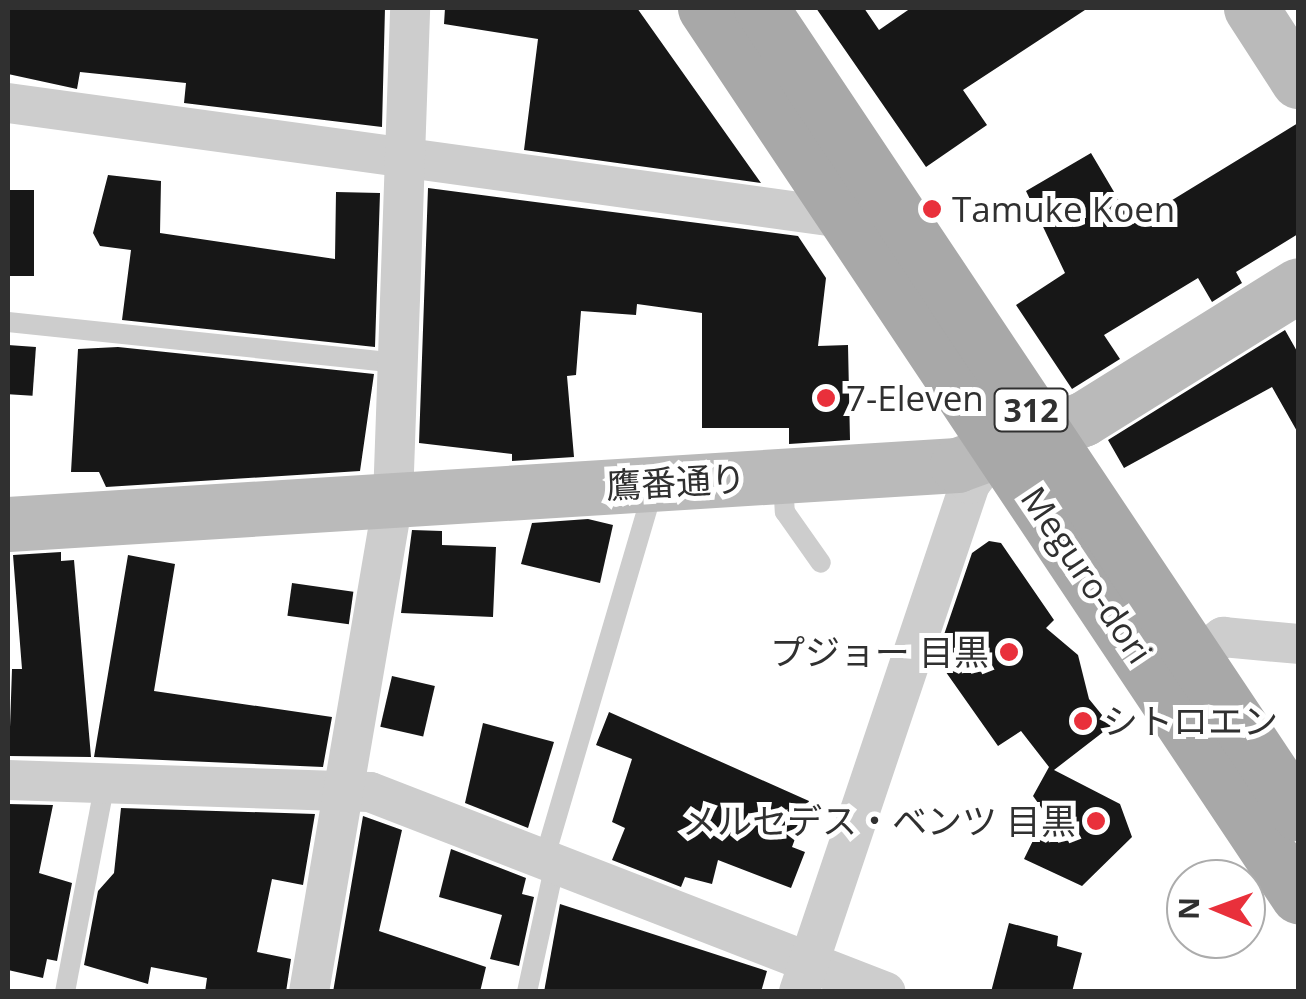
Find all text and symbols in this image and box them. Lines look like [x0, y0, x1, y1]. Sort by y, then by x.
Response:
place label: Tamuke Koen [952, 188, 1175, 230]
marker: Tamuke Koen [921, 198, 943, 220]
place label: 7-Eleven [846, 377, 984, 419]
road number: 312 [994, 383, 1068, 437]
marker: 7-Eleven [815, 387, 837, 409]
street label: 鷹番通り [605, 457, 747, 507]
street label: Meguro-dori [1013, 479, 1161, 671]
place label: プジョー 目黒 [770, 631, 989, 673]
marker: プジョー 目黒 [998, 641, 1020, 663]
place label: シトロエン [1103, 700, 1278, 742]
marker: シトロエン [1072, 710, 1094, 732]
place label: メルセデス・ベンツ 目黒 [682, 800, 1076, 842]
marker: メルセデス・ベンツ 目黒 [1085, 810, 1107, 832]
north arrow [1166, 859, 1266, 959]
text: N [1169, 897, 1207, 920]

